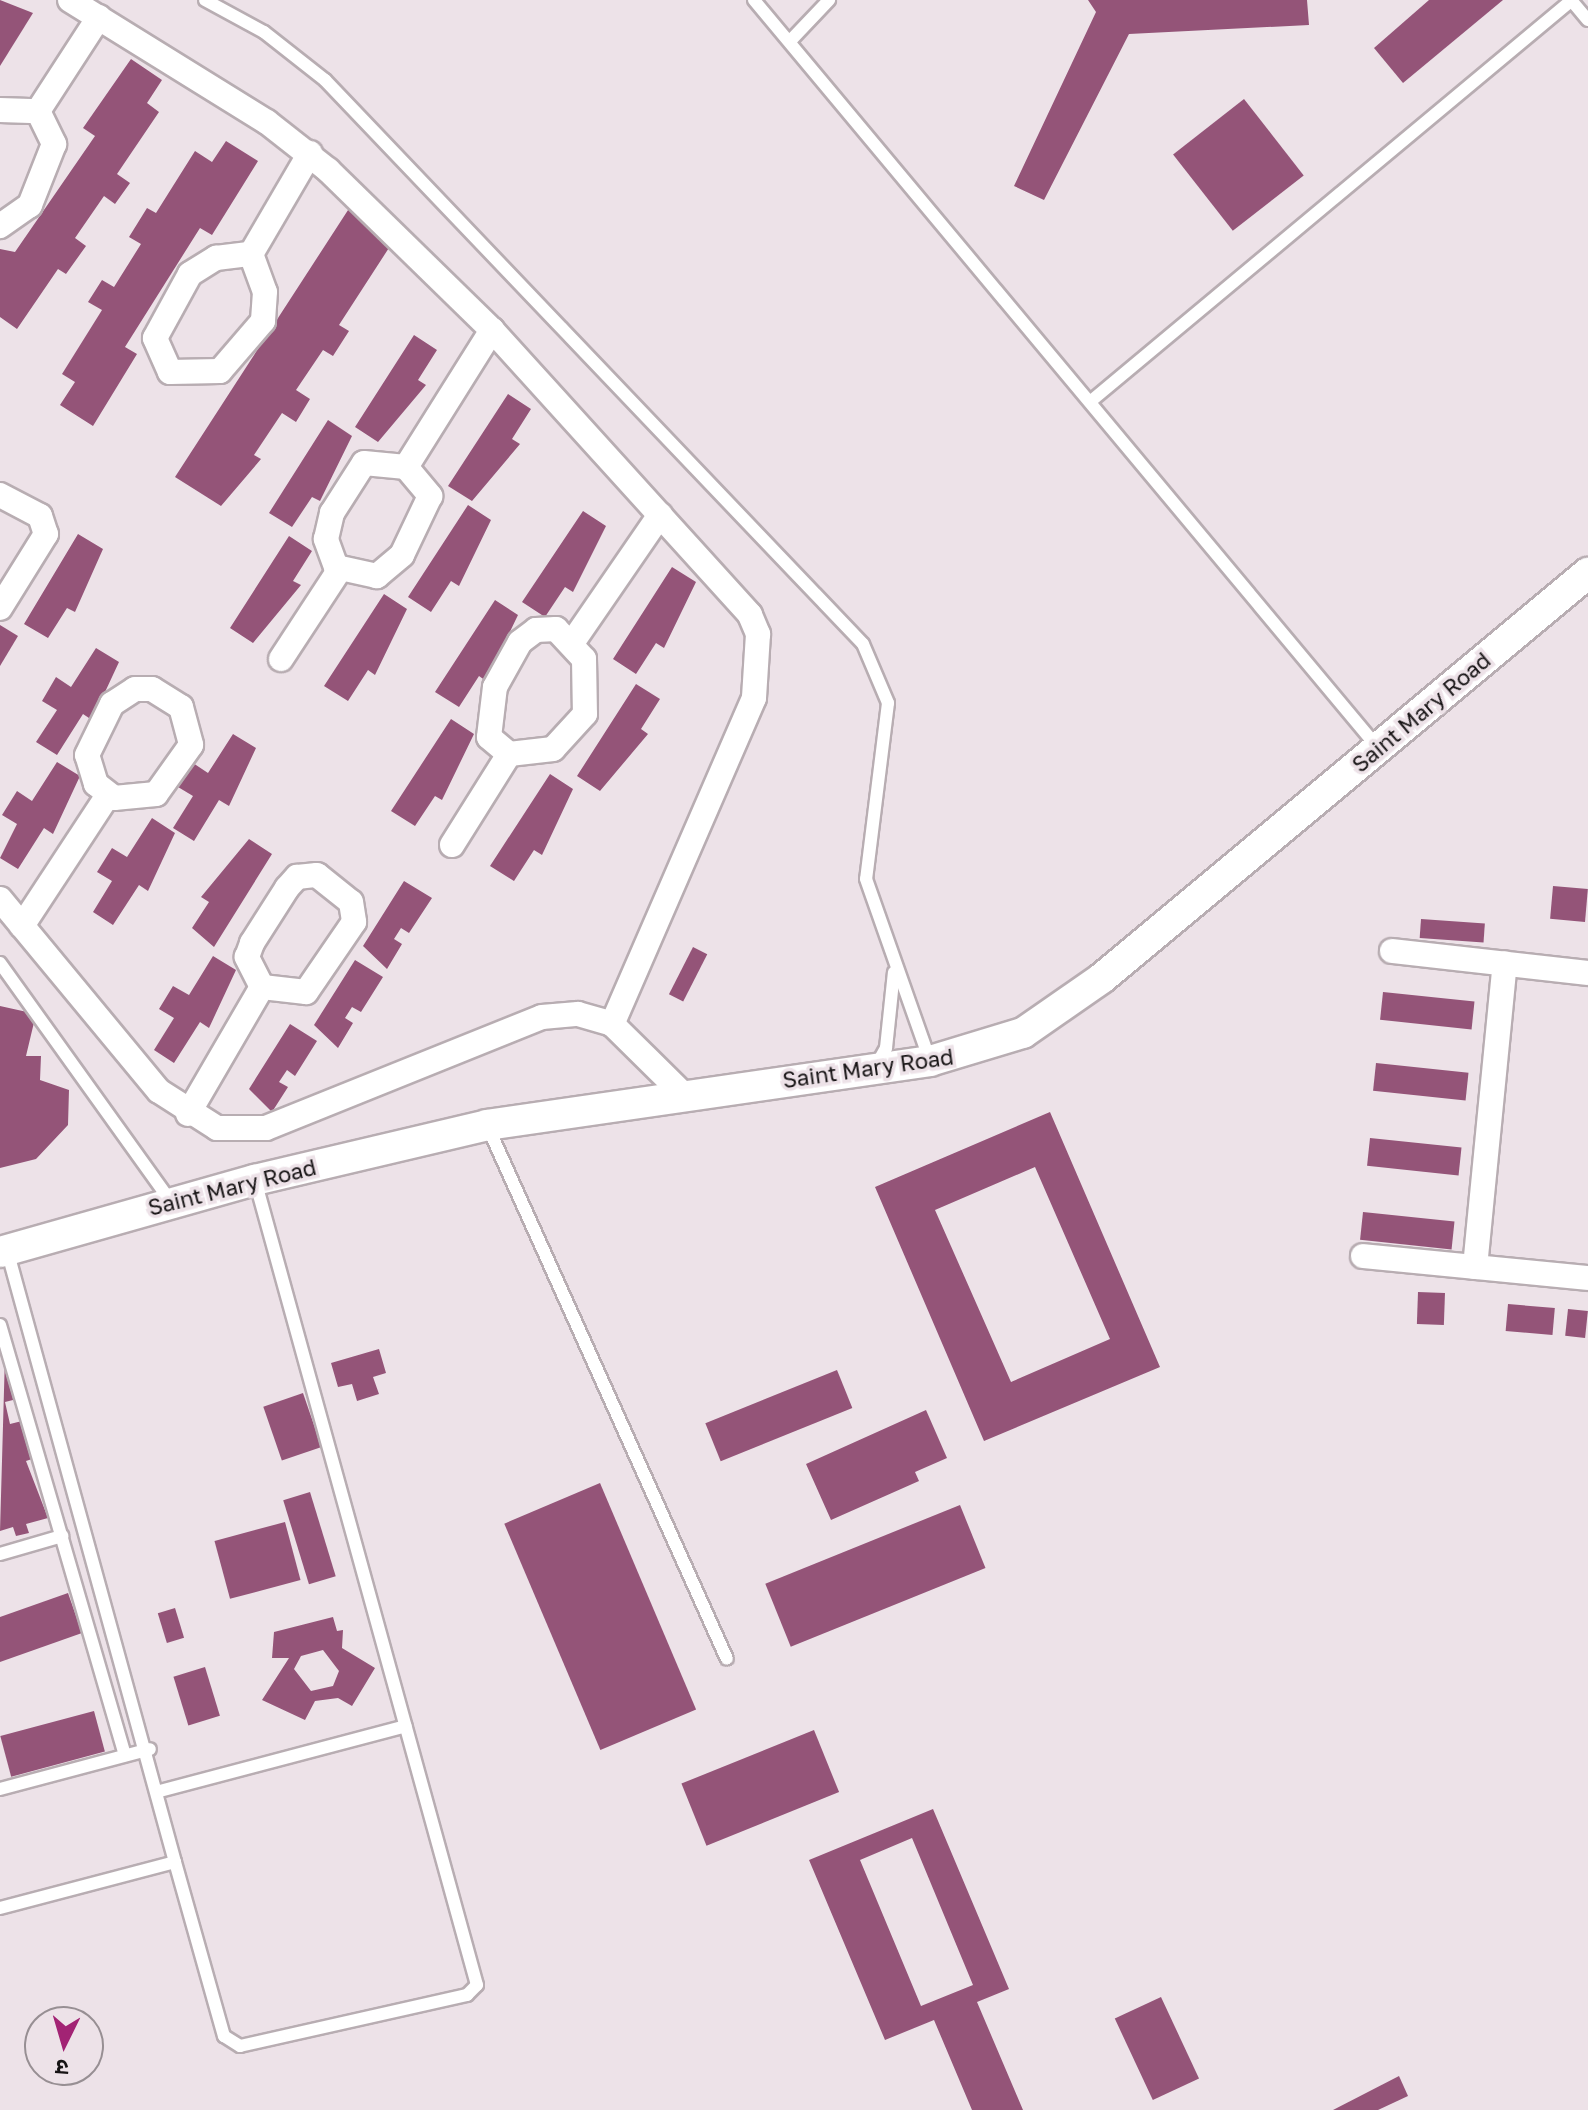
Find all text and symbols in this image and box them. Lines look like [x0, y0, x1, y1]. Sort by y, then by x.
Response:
street label: Saint Mary Road [1347, 647, 1495, 777]
street label: Saint Mary Road [781, 1043, 955, 1093]
street label: Saint Mary Road [145, 1153, 319, 1221]
north arrow [24, 2006, 104, 2086]
text: उ [54, 2054, 70, 2082]

